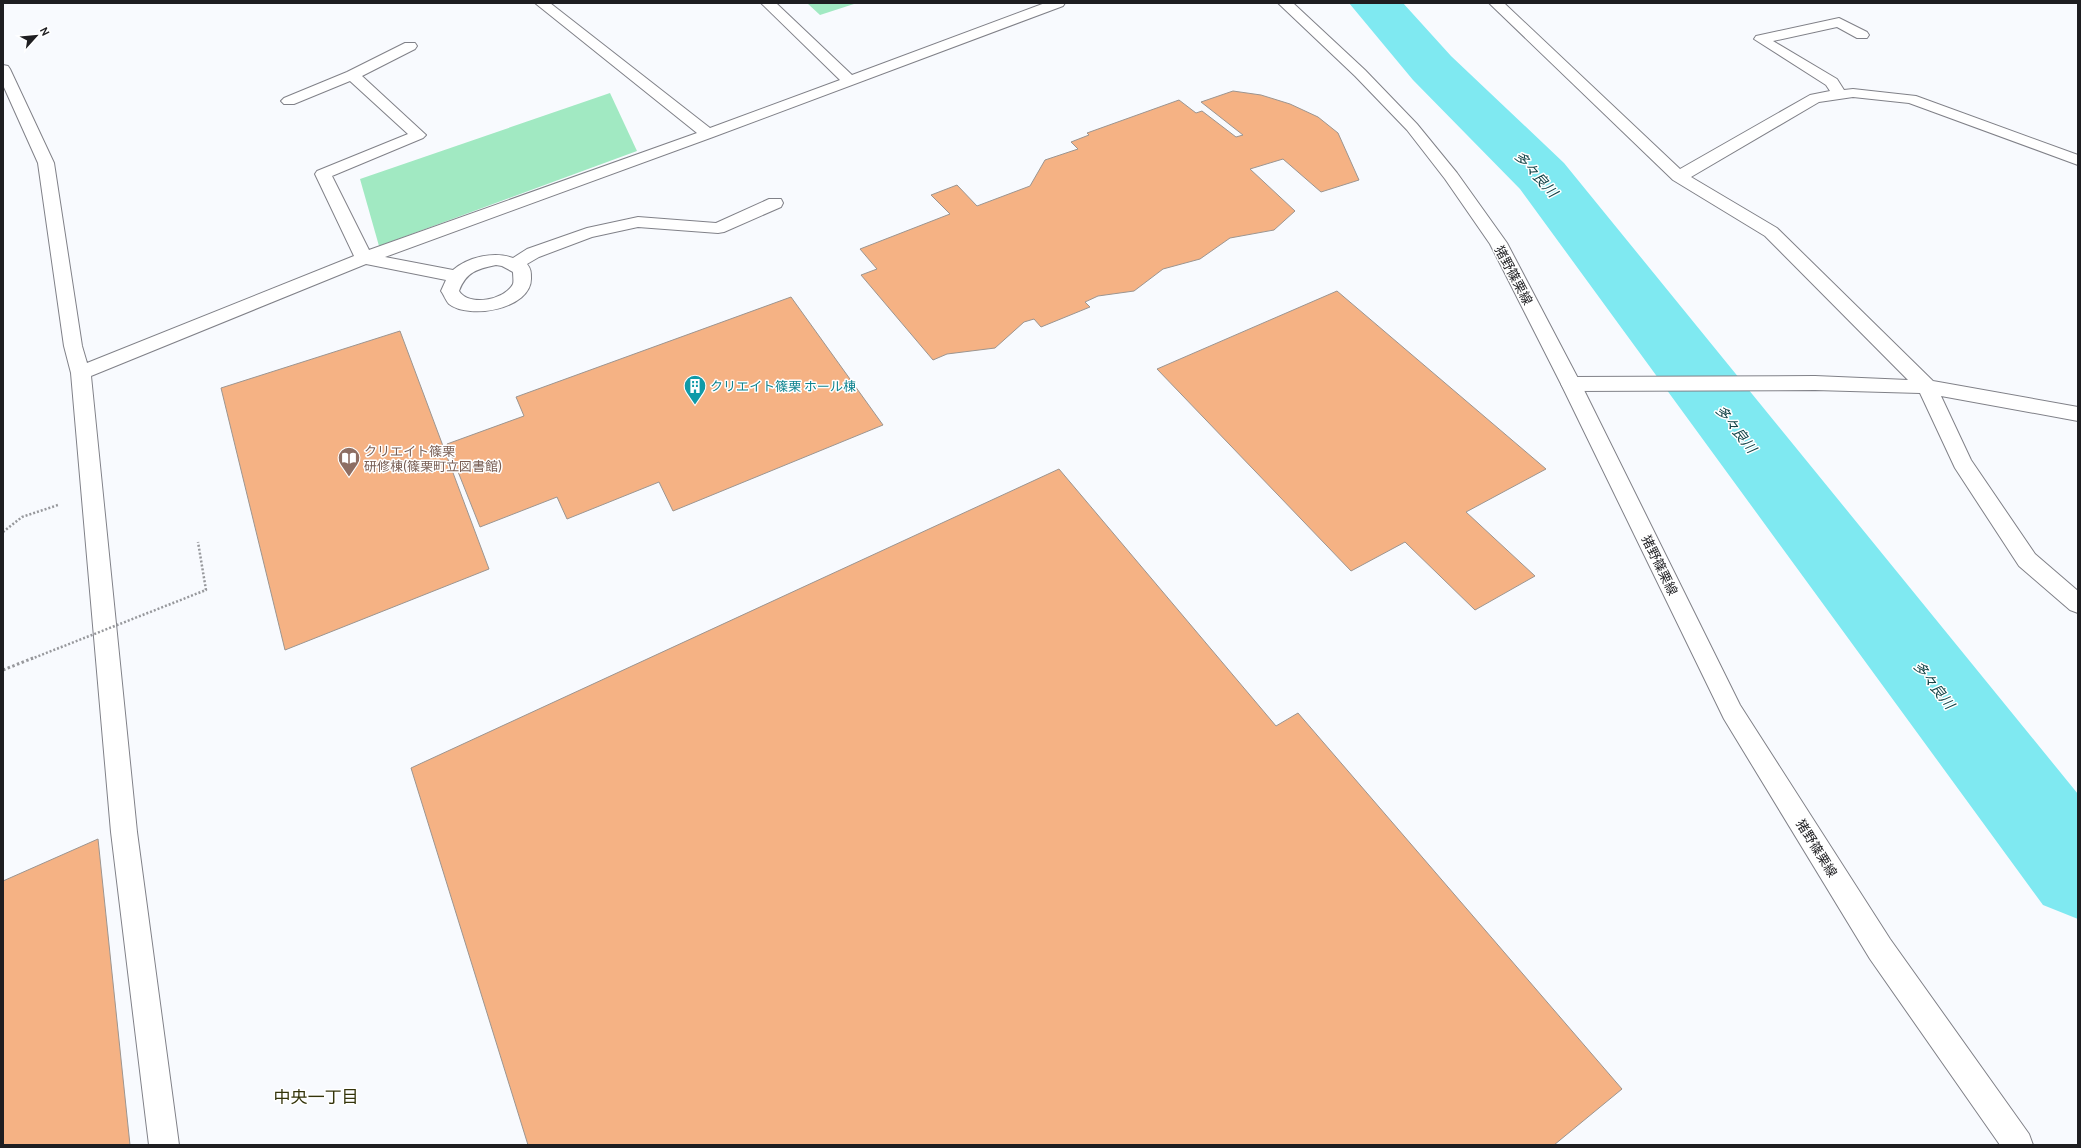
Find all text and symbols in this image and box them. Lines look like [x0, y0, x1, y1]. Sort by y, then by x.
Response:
north arrow [16, 16, 56, 56]
text: N [37, 25, 53, 38]
water label: 多々良川 [1511, 147, 1563, 202]
street label: 猪野篠栗線 [1492, 243, 1536, 307]
building icon: クリエイト篠栗 ホール棟 [682, 373, 708, 406]
place label: クリエイト篠栗 ホール棟 [710, 378, 856, 394]
water label: 多々良川 [1712, 401, 1762, 458]
place label: クリエイト篠栗 研修棟(篠栗町立図書館) [364, 443, 502, 474]
library icon: クリエイト篠栗 研修棟(篠栗町立図書館) [336, 445, 362, 478]
street label: 猪野篠栗線 [1639, 532, 1681, 598]
water label: 多々良川 [1910, 657, 1960, 714]
street label: 猪野篠栗線 [1793, 816, 1841, 880]
district label: 中央一丁目 [274, 1087, 359, 1107]

